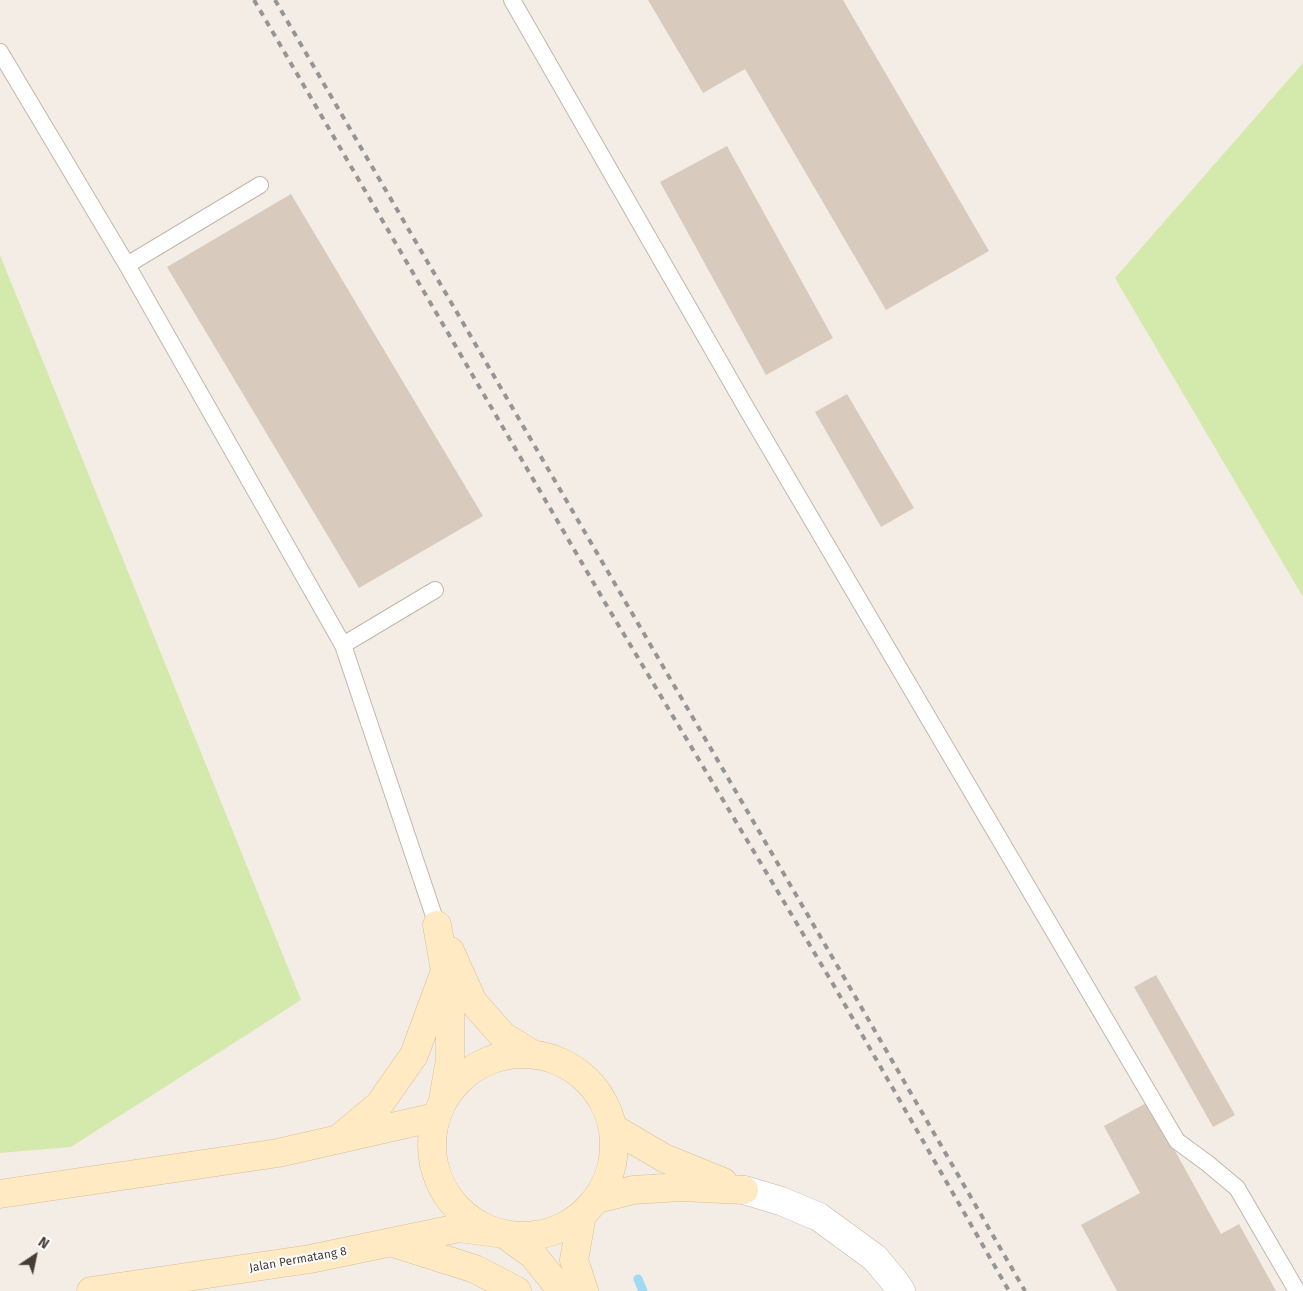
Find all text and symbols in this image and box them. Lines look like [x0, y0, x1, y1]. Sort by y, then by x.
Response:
north arrow [10, 1231, 60, 1281]
text: N [35, 1233, 52, 1253]
street label: Jalan Permatang 8 [248, 1244, 348, 1276]

